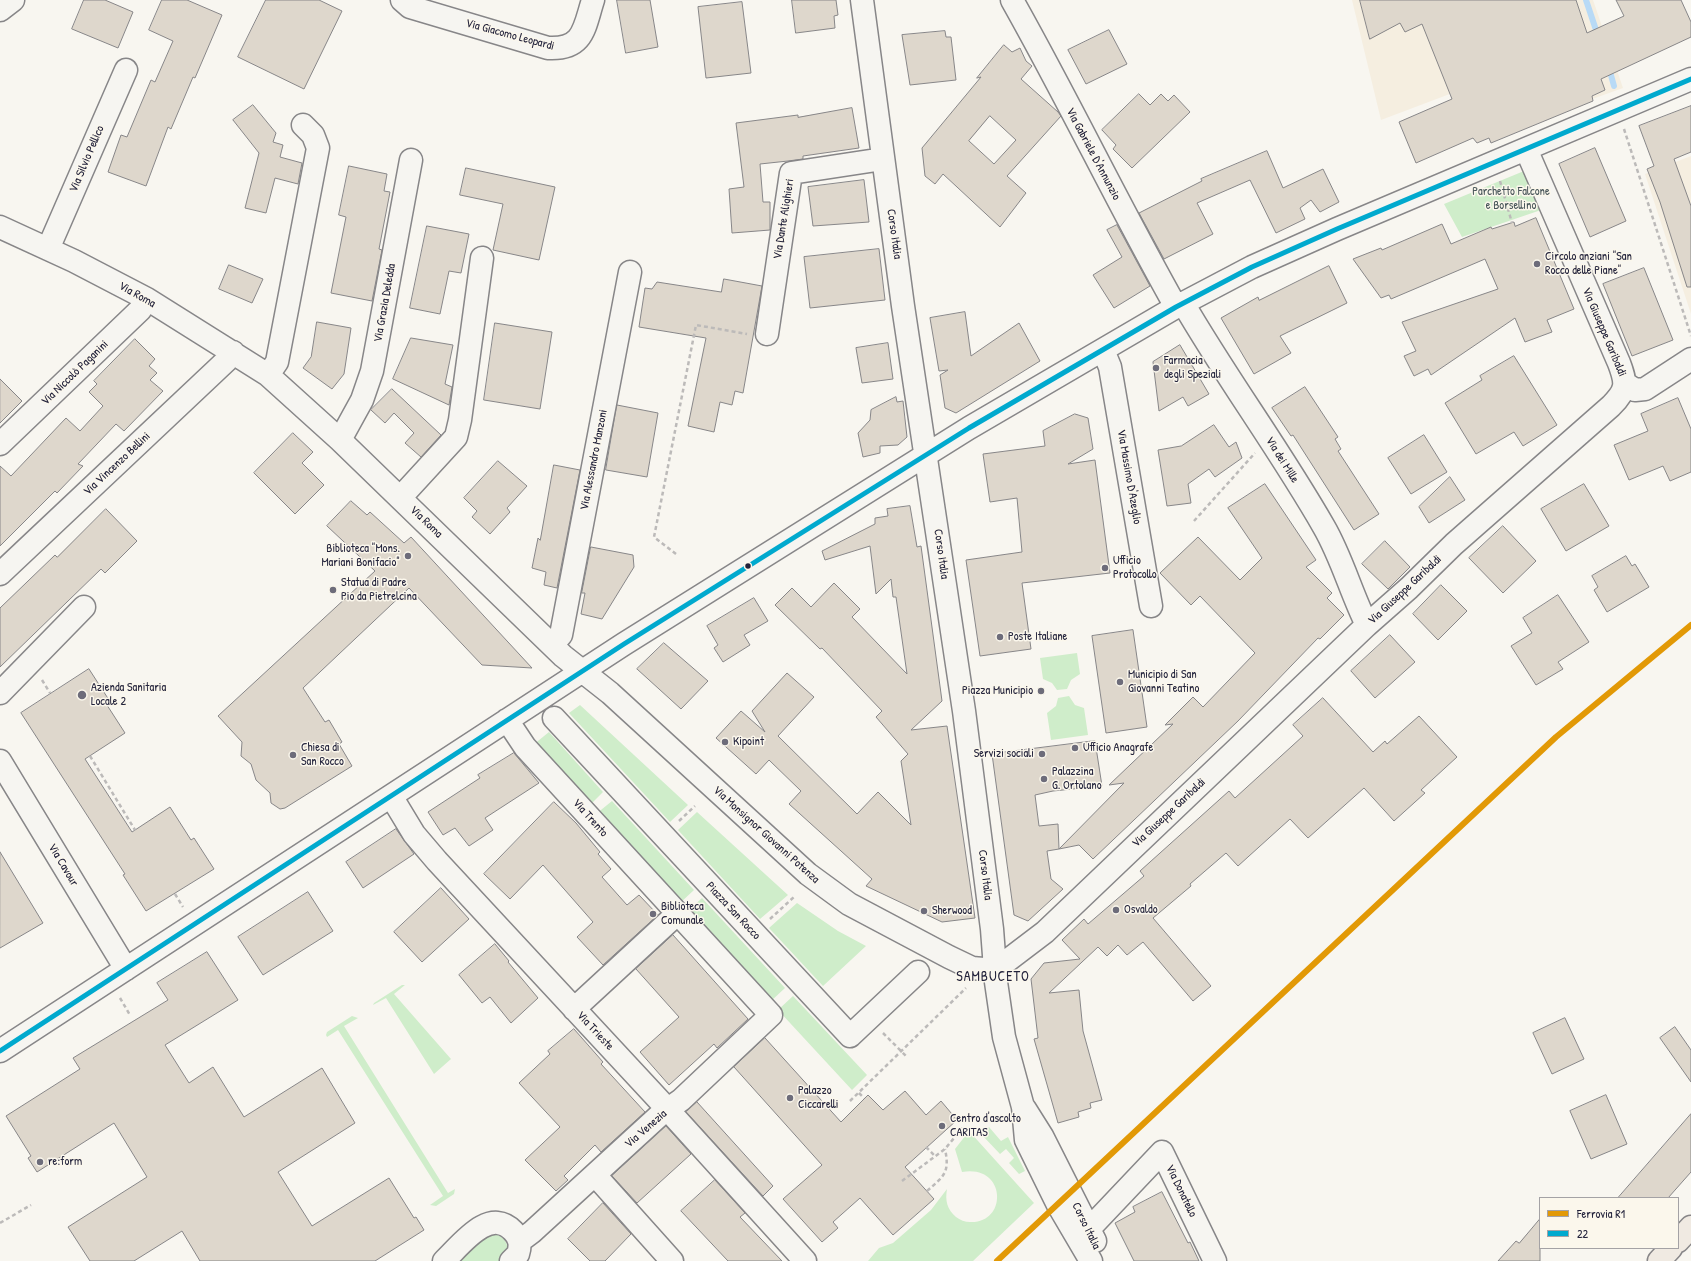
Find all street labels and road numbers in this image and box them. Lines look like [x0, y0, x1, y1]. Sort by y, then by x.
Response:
street label: Via Giacomo Leopardi [464, 16, 556, 54]
street label: Via Gabriele D'Annunzio [1063, 105, 1123, 203]
street label: Via Silvio Pellico [66, 123, 108, 195]
street label: Via Dante Alighieri [771, 178, 797, 260]
street label: Corso Italia [883, 208, 905, 260]
street label: Via Grazia Deledda [371, 262, 399, 344]
street label: Via Roma [116, 279, 158, 311]
street label: Via Giuseppe Garibaldi [1579, 285, 1629, 379]
street label: Via Niccolò Paganini [38, 337, 112, 409]
street label: Via Alessandro Manzoni [577, 408, 611, 512]
street label: Via Vincenzo Bellini [81, 429, 153, 499]
street label: Via Massimo D'Azeglio [1114, 429, 1144, 525]
street label: Via dei Mille [1262, 434, 1302, 486]
street label: Via Roma [407, 503, 445, 541]
street label: Corso Italia [930, 528, 952, 580]
street label: Via Giuseppe Garibaldi [1365, 552, 1445, 628]
street label: Via Giuseppe Garibaldi [1129, 775, 1209, 851]
street label: Via Monsignor Giovanni Potenza [710, 783, 822, 887]
street label: Via Trento [569, 796, 611, 840]
street label: Via Cavour [45, 841, 81, 889]
street label: Corso Italia [975, 849, 995, 901]
street label: Piazza San Rocco [703, 879, 763, 943]
street label: Via Trieste [573, 1008, 617, 1054]
street label: Via Venezia [622, 1107, 670, 1151]
street label: Via Donatello [1162, 1162, 1200, 1220]
street label: Corso Italia [1068, 1200, 1104, 1252]

